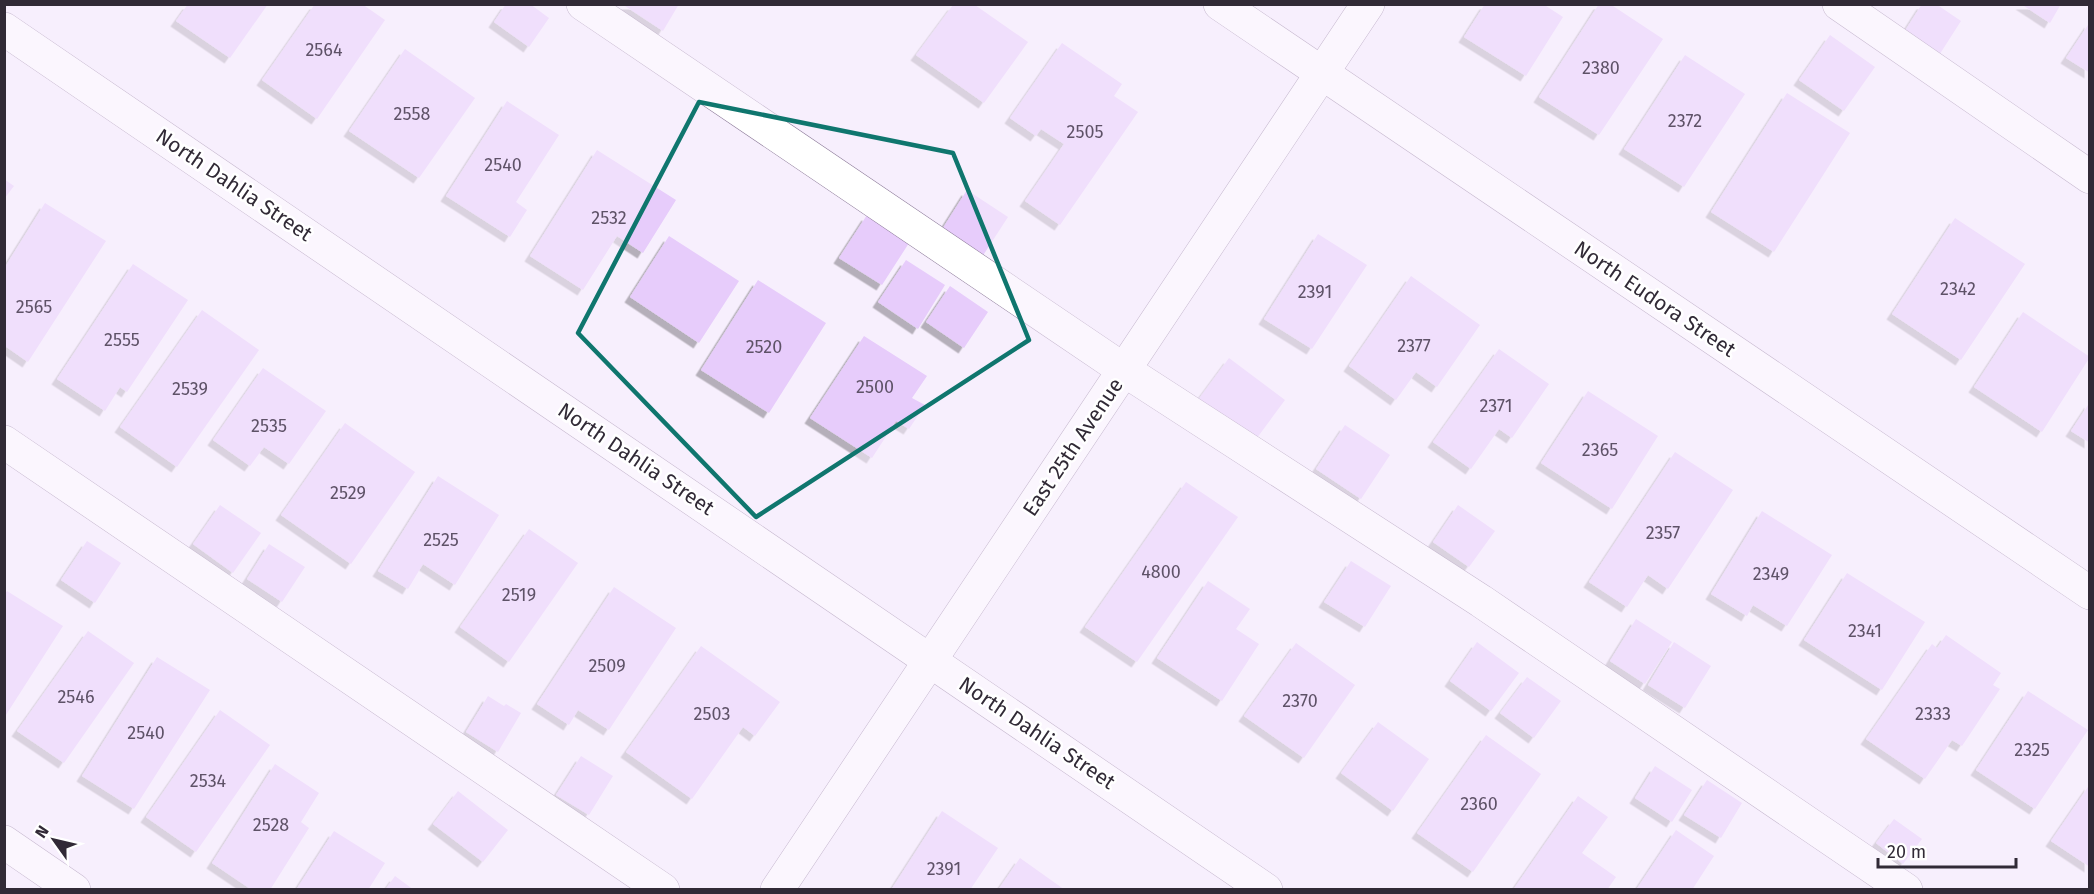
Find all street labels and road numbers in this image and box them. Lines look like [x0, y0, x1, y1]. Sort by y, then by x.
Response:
street label: North Dahlia Street [151, 123, 318, 247]
street label: North Eudora Street [1569, 235, 1741, 363]
street label: East 25th Avenue [1017, 373, 1129, 521]
street label: North Dahlia Street [553, 397, 720, 521]
street label: North Dahlia Street [954, 671, 1121, 795]

